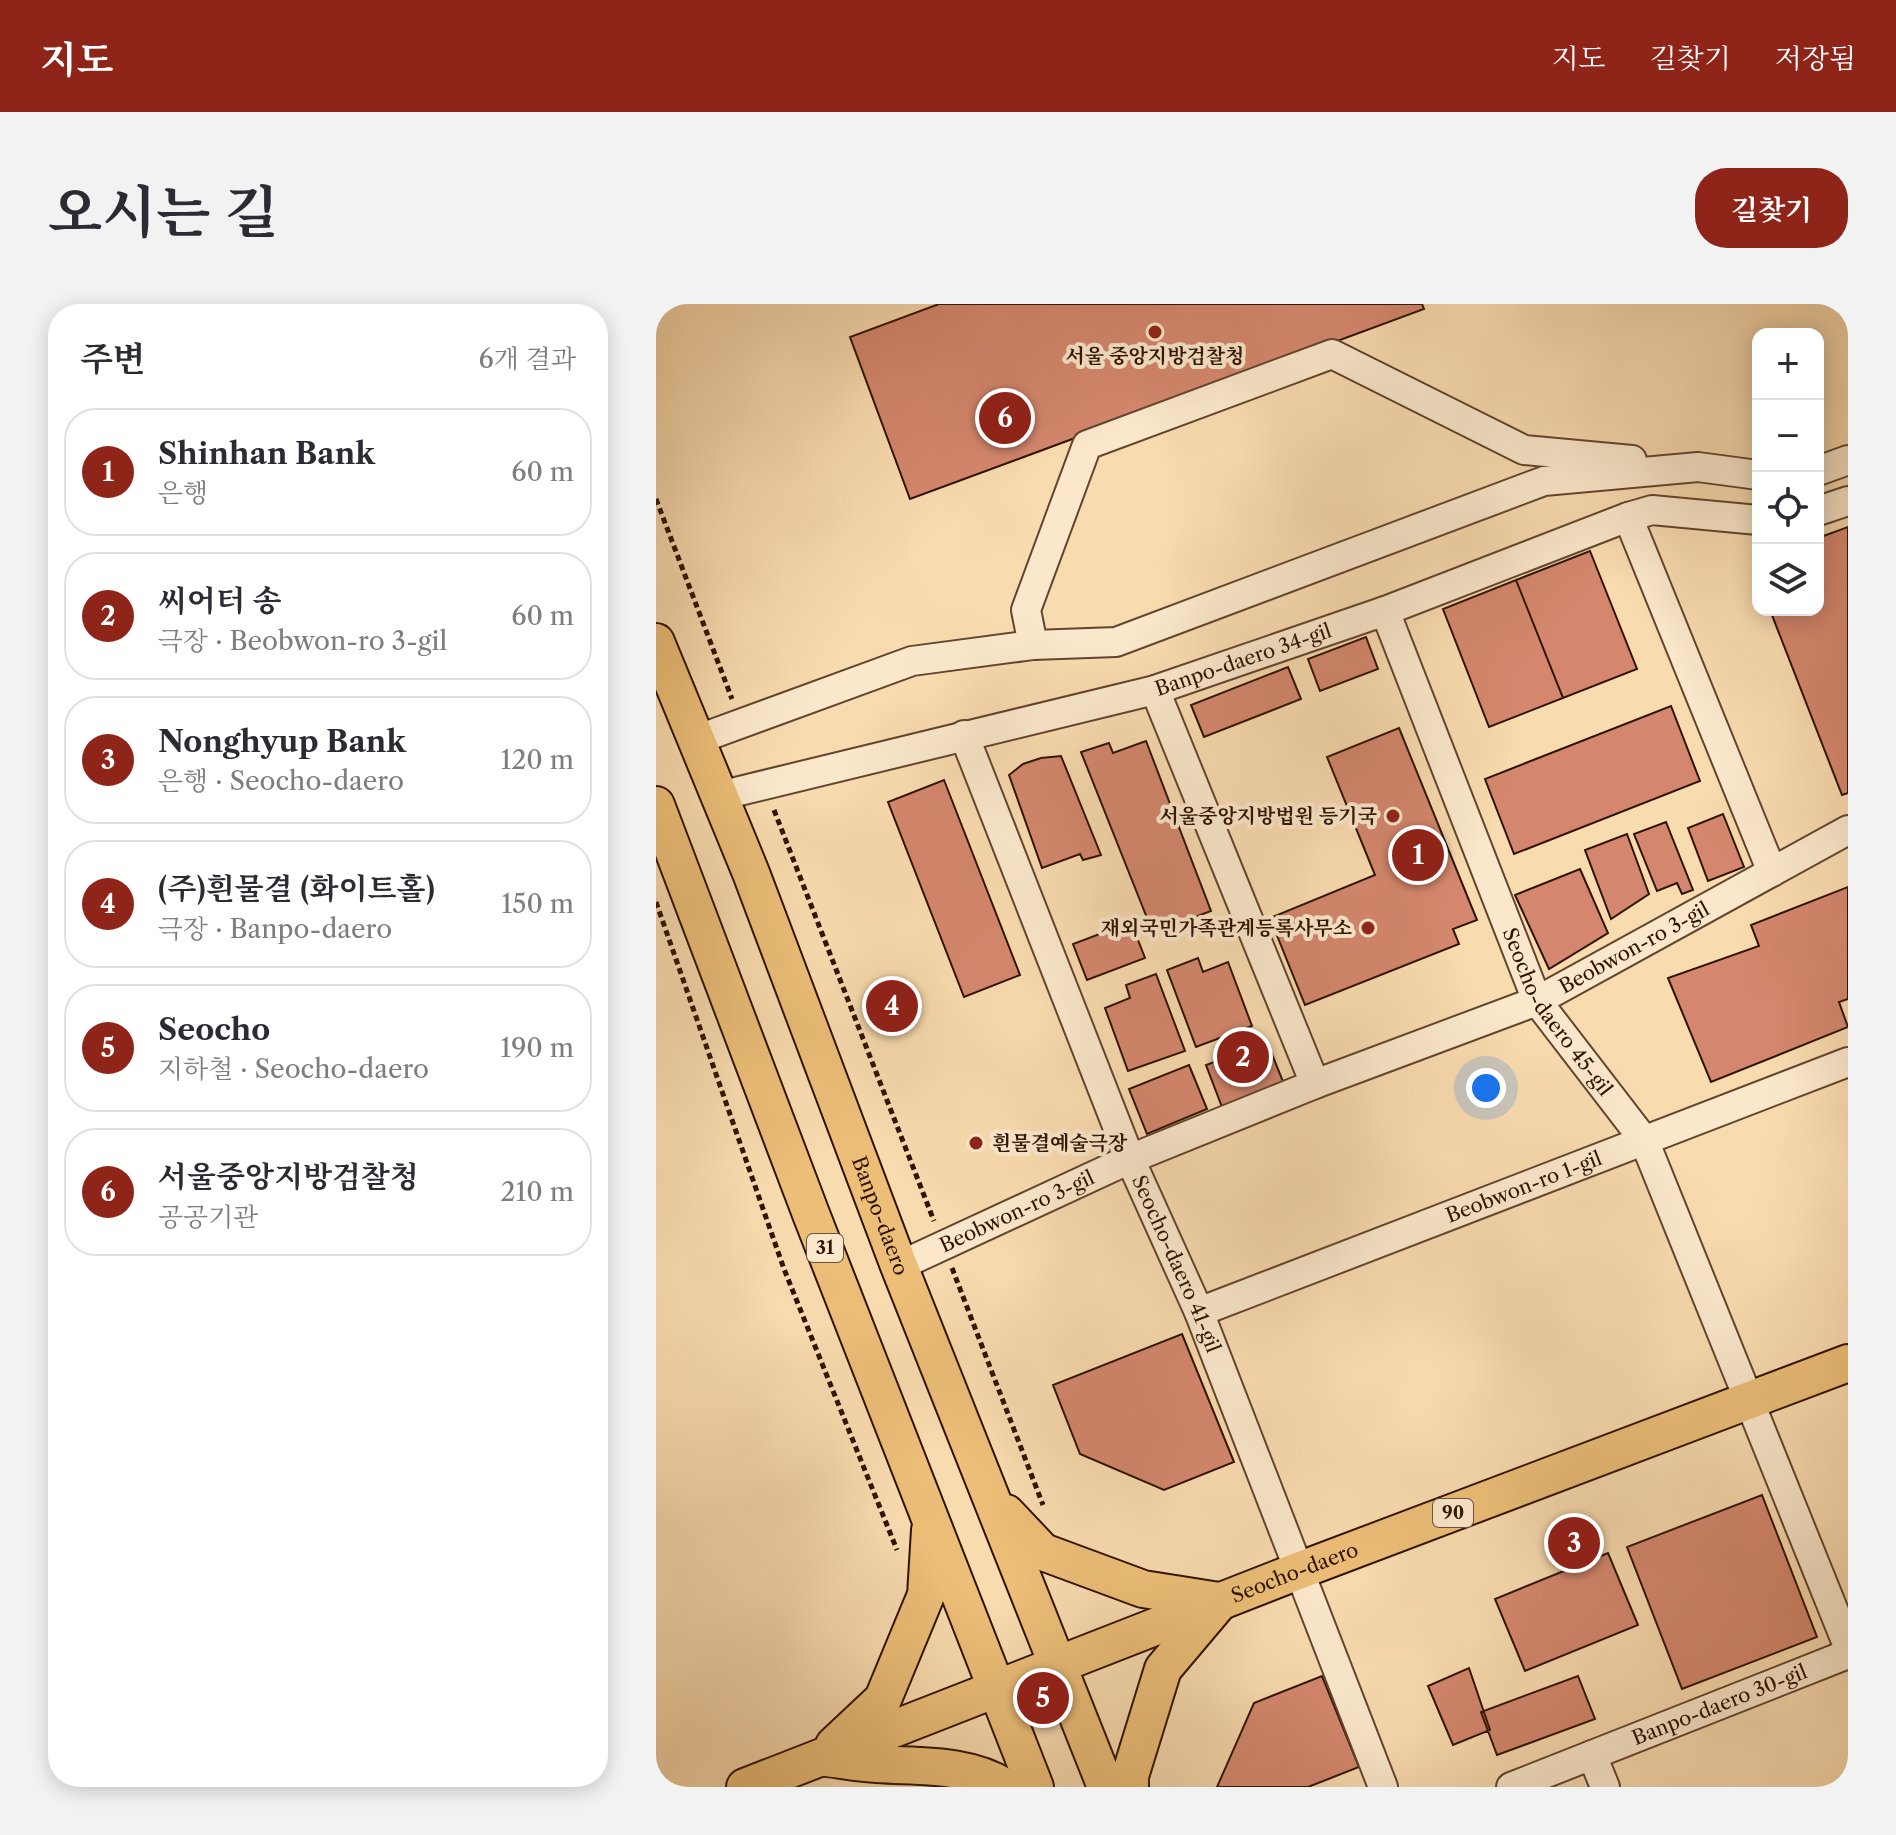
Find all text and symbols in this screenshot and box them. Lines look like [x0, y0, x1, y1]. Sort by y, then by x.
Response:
text: 지도 [40, 36, 113, 83]
text: 지도 [1552, 41, 1606, 75]
text: 길찾기 [1650, 41, 1731, 75]
text: 저장됨 [1775, 41, 1856, 75]
button: 길찾기 [1695, 168, 1848, 248]
text: 오시는 길 [48, 178, 278, 247]
marker: 서울 중앙지방검찰청 [1146, 323, 1164, 341]
map controls [1752, 328, 1824, 616]
button: + [1752, 328, 1824, 400]
text: 주변 [80, 338, 146, 380]
text: 6개 결과 [478, 343, 576, 375]
place label: 서울 중앙지방검찰청 [1066, 344, 1244, 368]
pin: 6 [979, 388, 1031, 448]
button: − [1752, 400, 1824, 472]
text: Shinhan Bank [158, 435, 375, 472]
text: 1 [102, 456, 114, 488]
text: 60 m [511, 456, 574, 488]
button: locate [1752, 472, 1824, 544]
text: 은행 [158, 477, 208, 509]
button: layers [1752, 544, 1824, 616]
text: 씨어터 송 [158, 582, 281, 619]
text: 2 [100, 600, 116, 632]
text: 60 m [511, 600, 574, 632]
street label: Banpo-daero 34-gil [1152, 618, 1335, 701]
text: 극장 · Beobwon-ro 3-gil [158, 625, 447, 657]
text: Nonghyup Bank [158, 723, 406, 760]
text: 3 [101, 744, 115, 776]
text: 120 m [500, 744, 574, 776]
text: 은행 · Seocho-daero [158, 765, 404, 797]
place label: 서울중앙지방법원 등기국 [1159, 804, 1377, 828]
marker: 서울중앙지방법원 등기국 [1384, 807, 1402, 825]
pin: 1 [1392, 825, 1444, 885]
text: (주)흰물결 (화이트홀) [158, 870, 435, 907]
text: 4 [100, 888, 116, 920]
text: 150 m [501, 888, 574, 920]
street label: Beobwon-ro 3-gil [1555, 897, 1713, 999]
text: 극장 · Banpo-daero [158, 913, 392, 945]
place label: 재외국민가족관계등록사무소 [1101, 916, 1352, 940]
marker: 재외국민가족관계등록사무소 [1359, 919, 1377, 937]
street label: Seocho-daero 45-gil [1498, 924, 1617, 1101]
pin: 4 [866, 976, 918, 1036]
text: Seocho [158, 1011, 270, 1048]
pin: 2 [1217, 1027, 1269, 1087]
text: 5 [101, 1032, 115, 1064]
text: 190 m [500, 1032, 574, 1064]
text: 지하철 · Seocho-daero [158, 1053, 429, 1085]
your location [1466, 1068, 1506, 1108]
place label: 흰물결예술극장 [992, 1131, 1128, 1155]
marker: 흰물결예술극장 [967, 1134, 985, 1152]
street label: Beobwon-ro 1-gil [1442, 1146, 1605, 1228]
street label: Banpo-daero [847, 1153, 913, 1279]
text: 서울중앙지방검찰청 [158, 1158, 419, 1195]
street label: Beobwon-ro 3-gil [936, 1165, 1098, 1257]
street label: Seocho-daero 41-gil [1127, 1171, 1226, 1356]
text: 6 [100, 1176, 116, 1208]
text: 210 m [501, 1176, 574, 1208]
text: 공공기관 [158, 1201, 258, 1233]
road number: 31 [807, 1234, 843, 1262]
road number: 90 [1433, 1499, 1473, 1527]
pin: 3 [1548, 1513, 1600, 1573]
street label: Seocho-daero [1228, 1537, 1362, 1608]
street label: Banpo-daero 30-gil [1628, 1659, 1810, 1750]
pin: 5 [1017, 1668, 1069, 1728]

